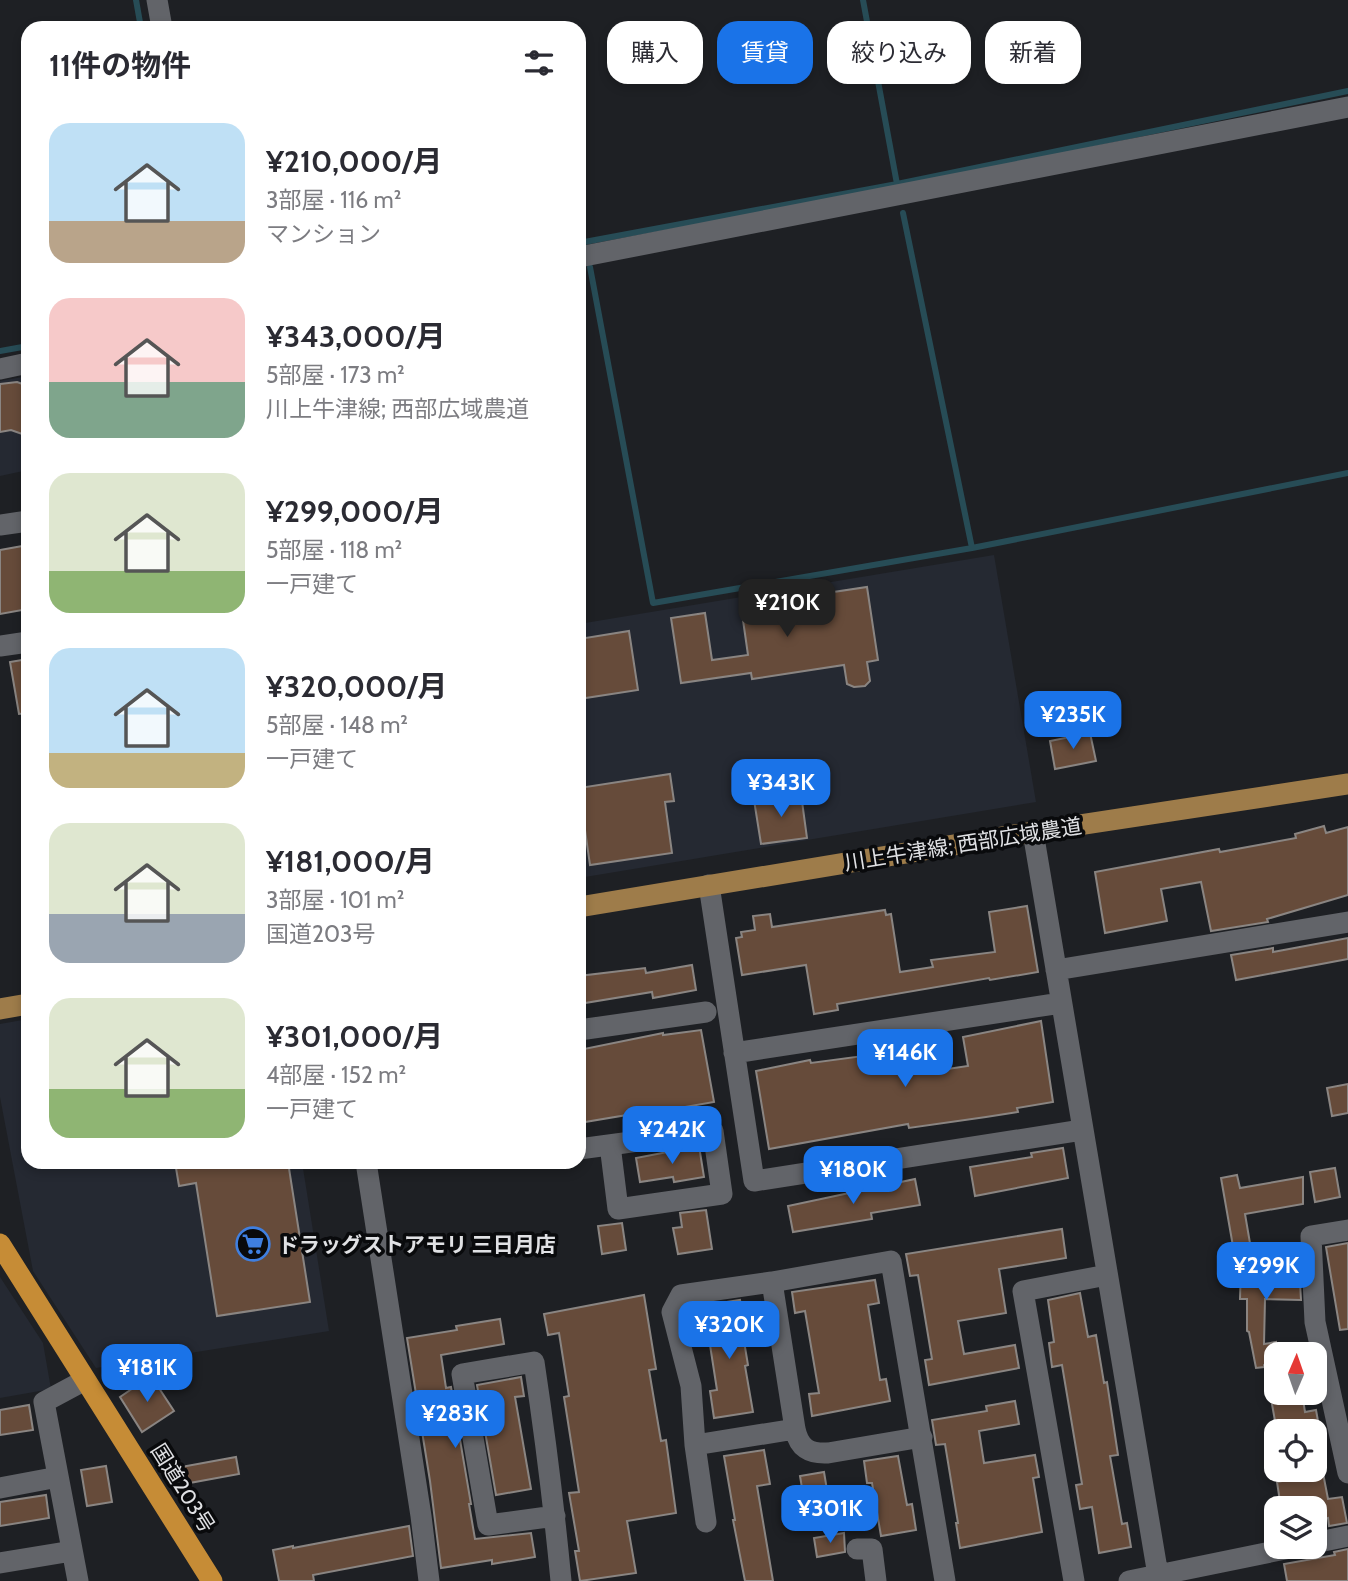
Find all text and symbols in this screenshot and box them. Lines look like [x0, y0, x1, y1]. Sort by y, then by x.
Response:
chip: 購入 [607, 21, 703, 84]
chip: 賃貸 [717, 21, 813, 84]
chip: 絞り込み [827, 21, 971, 84]
chip: 新着 [985, 21, 1081, 84]
icon: filters [520, 44, 558, 82]
text: 11件の物件 [49, 47, 191, 84]
text: ¥210,000/月 [266, 143, 443, 180]
icon: home [105, 151, 189, 235]
text: 3部屋 · 116 m² [266, 186, 401, 214]
text: マンション [266, 220, 381, 248]
text: ¥343,000/月 [266, 318, 446, 355]
icon: home [105, 326, 189, 410]
text: 5部屋 · 173 m² [266, 361, 405, 389]
text: 川上牛津線; 西部広域農道 [266, 395, 529, 423]
text: ¥299,000/月 [266, 493, 444, 530]
icon: home [105, 501, 189, 585]
text: 5部屋 · 118 m² [266, 536, 402, 564]
text: 一戸建て [266, 570, 358, 598]
pin: ¥210K [738, 580, 836, 639]
text: ¥210K [754, 588, 820, 616]
text: ¥320,000/月 [266, 668, 448, 705]
icon: home [105, 676, 189, 760]
pin: ¥235K [1024, 692, 1122, 751]
text: ¥235K [1040, 700, 1106, 728]
text: 5部屋 · 148 m² [266, 711, 408, 739]
text: 一戸建て [266, 745, 358, 773]
pin: ¥343K [732, 760, 830, 819]
text: ¥343K [747, 768, 815, 796]
street label: 川上牛津線; 西部広域農道 [842, 813, 1084, 875]
text: ¥181,000/月 [266, 843, 435, 880]
icon: home [105, 851, 189, 935]
text: 3部屋 · 101 m² [266, 886, 404, 914]
text: 国道203号 [266, 920, 376, 948]
text: ¥301,000/月 [266, 1018, 443, 1055]
icon: home [105, 1026, 189, 1110]
pin: ¥146K [856, 1030, 954, 1089]
text: ¥146K [873, 1038, 937, 1066]
text: 4部屋 · 152 m² [266, 1061, 406, 1089]
text: 一戸建て [266, 1095, 358, 1123]
pin: ¥242K [623, 1106, 721, 1166]
text: ¥242K [639, 1115, 705, 1143]
pin: ¥180K [804, 1146, 902, 1206]
text: ¥180K [820, 1155, 886, 1183]
supermarket icon: ドラッグストアモリ 三日月店 [234, 1225, 272, 1263]
place label: ドラッグストアモリ 三日月店 [278, 1232, 556, 1257]
pin: ¥299K [1217, 1242, 1315, 1302]
text: ¥299K [1233, 1251, 1299, 1279]
pin: ¥320K [680, 1302, 778, 1361]
text: ¥320K [694, 1310, 764, 1338]
north arrow [1264, 1342, 1326, 1405]
map controls [1264, 1342, 1327, 1559]
pin: ¥181K [98, 1344, 196, 1404]
text: ¥181K [117, 1353, 177, 1381]
pin: ¥283K [406, 1390, 504, 1450]
text: ¥283K [422, 1399, 488, 1427]
button: locate [1264, 1419, 1327, 1482]
street label: 国道203号 [146, 1439, 220, 1537]
pin: ¥301K [781, 1486, 879, 1545]
text: ¥301K [797, 1494, 863, 1522]
button: layers [1264, 1496, 1327, 1559]

